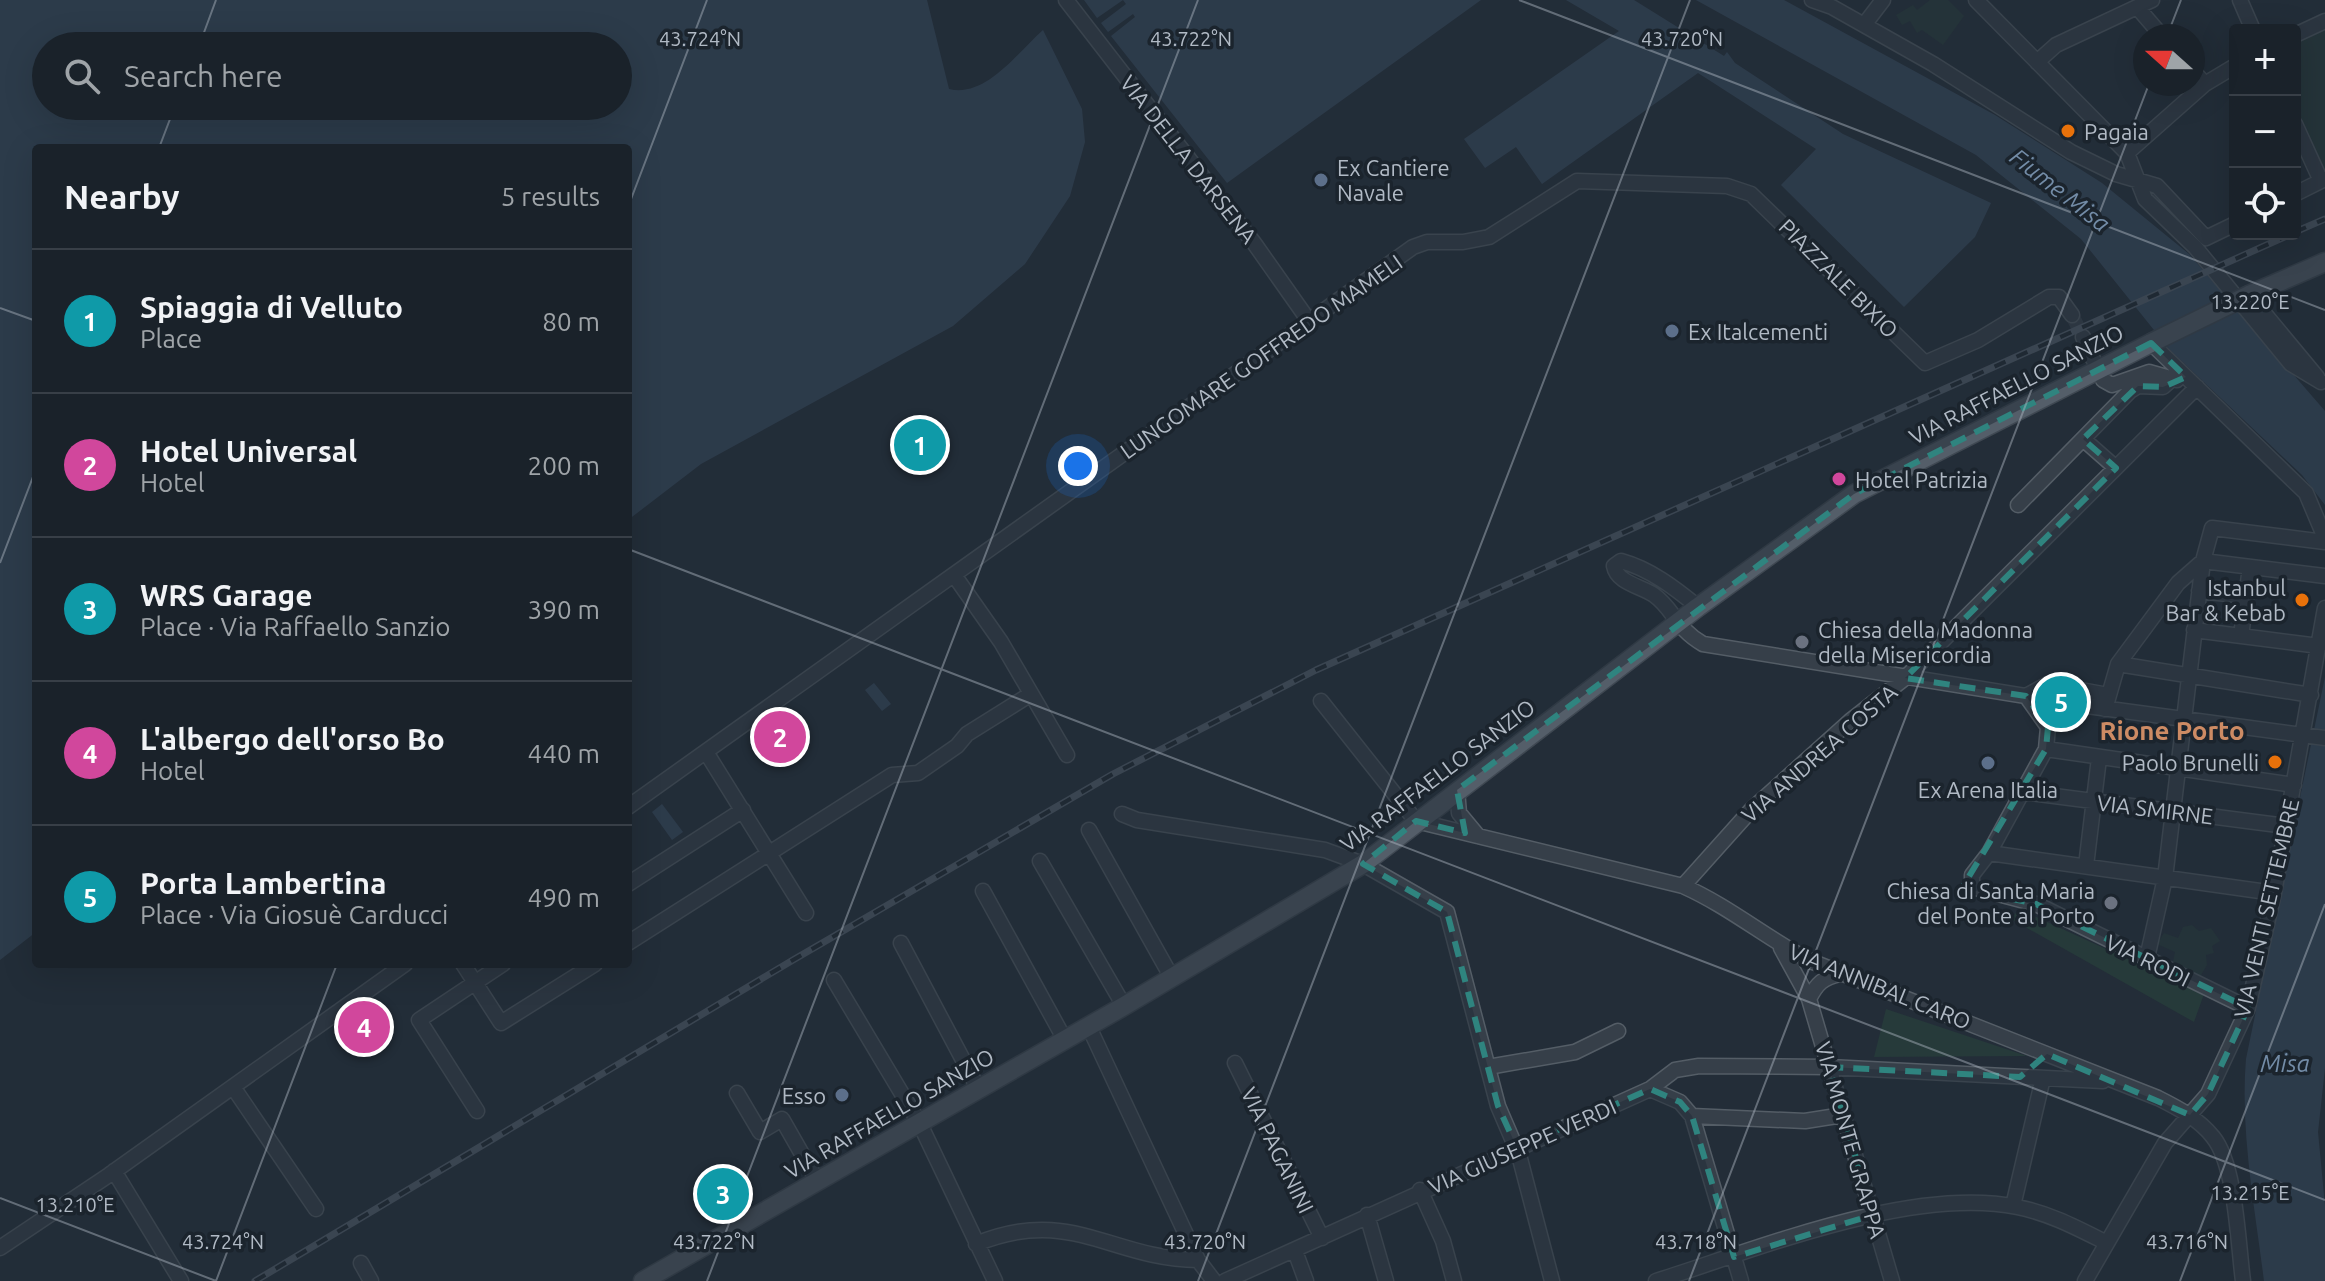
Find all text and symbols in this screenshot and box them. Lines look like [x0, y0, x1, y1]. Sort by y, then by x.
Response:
north arrow [2133, 24, 2205, 96]
map controls [2229, 24, 2301, 240]
button: + [2229, 24, 2301, 96]
text: 43.724°N [659, 27, 741, 50]
text: 43.722°N [1150, 27, 1232, 50]
text: 43.720°N [1641, 27, 1723, 50]
search box [32, 32, 632, 120]
icon: search [60, 54, 104, 98]
text: Search here [124, 59, 283, 93]
street label: VIA DELLA DARSENA [1116, 70, 1263, 249]
button: − [2229, 96, 2301, 168]
place label: Pagaia [2084, 119, 2149, 144]
marker: Pagaia [2059, 122, 2077, 140]
water label: Fiume Misa [2005, 143, 2115, 237]
place label: Ex Cantiere Navale [1337, 155, 1450, 205]
button: locate [2229, 168, 2301, 240]
marker: Ex Cantiere Navale [1312, 171, 1330, 189]
text: Nearby [64, 177, 179, 215]
text: 5 results [501, 182, 600, 211]
street label: PIAZZALE BIXIO [1774, 213, 1904, 343]
street label: LUNGOMARE GOFFREDO MAMELI [1115, 249, 1407, 463]
text: Spiaggia di Velluto [140, 290, 403, 324]
text: 13.220°E [2211, 290, 2290, 313]
text: 1 [83, 307, 97, 336]
text: 80 m [542, 307, 600, 336]
place label: Ex Italcementi [1688, 319, 1828, 344]
street label: VIA RAFFAELLO SANZIO [1905, 319, 2127, 449]
marker: Ex Italcementi [1663, 322, 1681, 340]
text: Place [140, 324, 202, 353]
pin: 1 [894, 415, 946, 475]
text: Hotel Universal [140, 434, 357, 468]
your location [1058, 446, 1098, 486]
text: 2 [83, 451, 97, 480]
text: 200 m [528, 451, 600, 480]
place label: Hotel Patrizia [1855, 467, 1988, 492]
text: Hotel [140, 468, 205, 497]
marker: Hotel Patrizia [1830, 470, 1848, 488]
place label: Istanbul Bar & Kebab [2166, 575, 2286, 625]
text: WRS Garage [140, 578, 312, 612]
marker: Istanbul Bar & Kebab [2293, 591, 2311, 609]
text: 3 [83, 595, 97, 624]
text: 390 m [528, 595, 600, 624]
text: Place · Via Raffaello Sanzio [140, 612, 451, 641]
place label: Chiesa della Madonna della Misericordia [1818, 617, 2033, 667]
marker: Chiesa della Madonna della Misericordia [1793, 633, 1811, 651]
pin: 5 [2035, 672, 2087, 732]
street label: VIA ANDREA COSTA [1736, 678, 1902, 827]
street label: VIA RAFFAELLO SANZIO [1335, 694, 1539, 856]
pin: 2 [754, 707, 806, 767]
district label: Rione Porto [2099, 716, 2245, 745]
text: L'albergo dell'orso Bo [140, 722, 445, 756]
text: 4 [83, 739, 97, 768]
text: 440 m [528, 739, 600, 768]
place label: Paolo Brunelli [2122, 750, 2259, 775]
marker: Paolo Brunelli [2266, 753, 2284, 771]
marker: Ex Arena Italia [1979, 754, 1997, 772]
text: Hotel [140, 756, 205, 785]
place label: Ex Arena Italia [1918, 777, 2058, 802]
street label: VIA SMIRNE [2095, 789, 2215, 829]
street label: VIA VENTI SETTEMBRE [2229, 796, 2303, 1020]
text: Porta Lambertina [140, 866, 386, 900]
place label: Chiesa di Santa Maria del Ponte al Porto [1887, 878, 2095, 928]
text: 5 [83, 883, 97, 912]
text: 490 m [528, 883, 600, 912]
marker: Chiesa di Santa Maria del Ponte al Porto [2102, 894, 2120, 912]
text: Place · Via Giosuè Carducci [140, 900, 448, 929]
street label: VIA RODI [2102, 929, 2194, 991]
street label: VIA ANNIBAL CARO [1785, 938, 1975, 1034]
pin: 4 [338, 997, 390, 1057]
street label: VIA MONTE GRAPPA [1811, 1039, 1891, 1242]
street label: VIA RAFFAELLO SANZIO [780, 1043, 998, 1183]
water label: Misa [2260, 1050, 2310, 1077]
place label: Esso [782, 1083, 826, 1108]
street label: VIA PAGANINI [1237, 1083, 1319, 1217]
marker: Esso [833, 1086, 851, 1104]
street label: VIA GIUSEPPE VERDI [1424, 1093, 1620, 1199]
pin: 3 [697, 1164, 749, 1224]
text: 13.215°E [2211, 1181, 2290, 1204]
text: 13.210°E [36, 1193, 115, 1216]
text: 43.724°N [182, 1230, 264, 1253]
text: 43.722°N [673, 1230, 755, 1253]
text: 43.720°N [1164, 1230, 1246, 1253]
text: 43.718°N [1655, 1230, 1737, 1253]
text: 43.716°N [2146, 1230, 2228, 1253]

